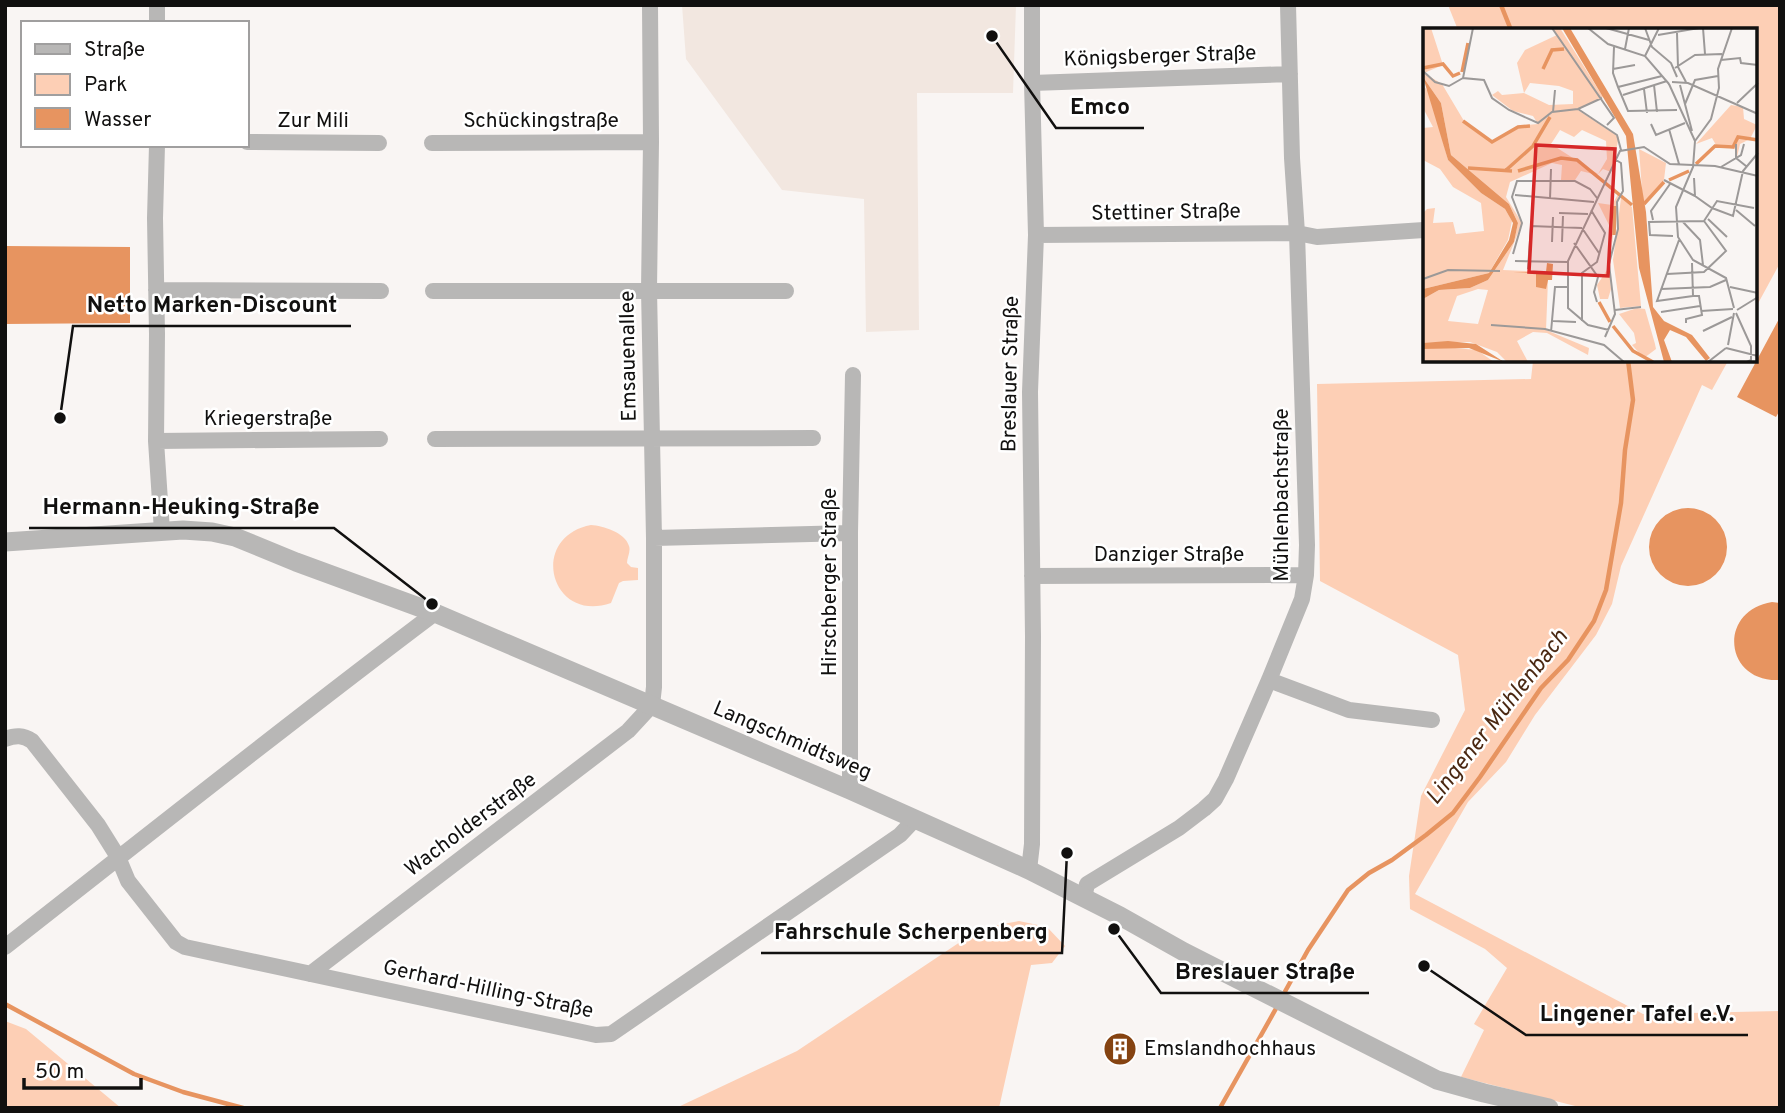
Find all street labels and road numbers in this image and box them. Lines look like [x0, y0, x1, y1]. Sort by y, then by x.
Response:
street label: Königsberger Straße [1063, 40, 1257, 74]
street label: Zur Mili [277, 108, 349, 135]
street label: Schückingstraße [463, 108, 619, 135]
street label: Stettiner Straße [1091, 198, 1241, 228]
street label: Emsauenallee [614, 290, 644, 422]
street label: Breslauer Straße [996, 296, 1026, 452]
street label: Kriegerstraße [204, 406, 332, 433]
street label: Mühlenbachstraße [1269, 408, 1296, 582]
street label: Hirschberger Straße [817, 488, 844, 676]
street label: Danziger Straße [1094, 542, 1244, 569]
street label: Langschmidtsweg [709, 695, 875, 787]
street label: Wacholderstraße [400, 767, 542, 883]
street label: Gerhard-Hilling-Straße [380, 955, 596, 1025]

